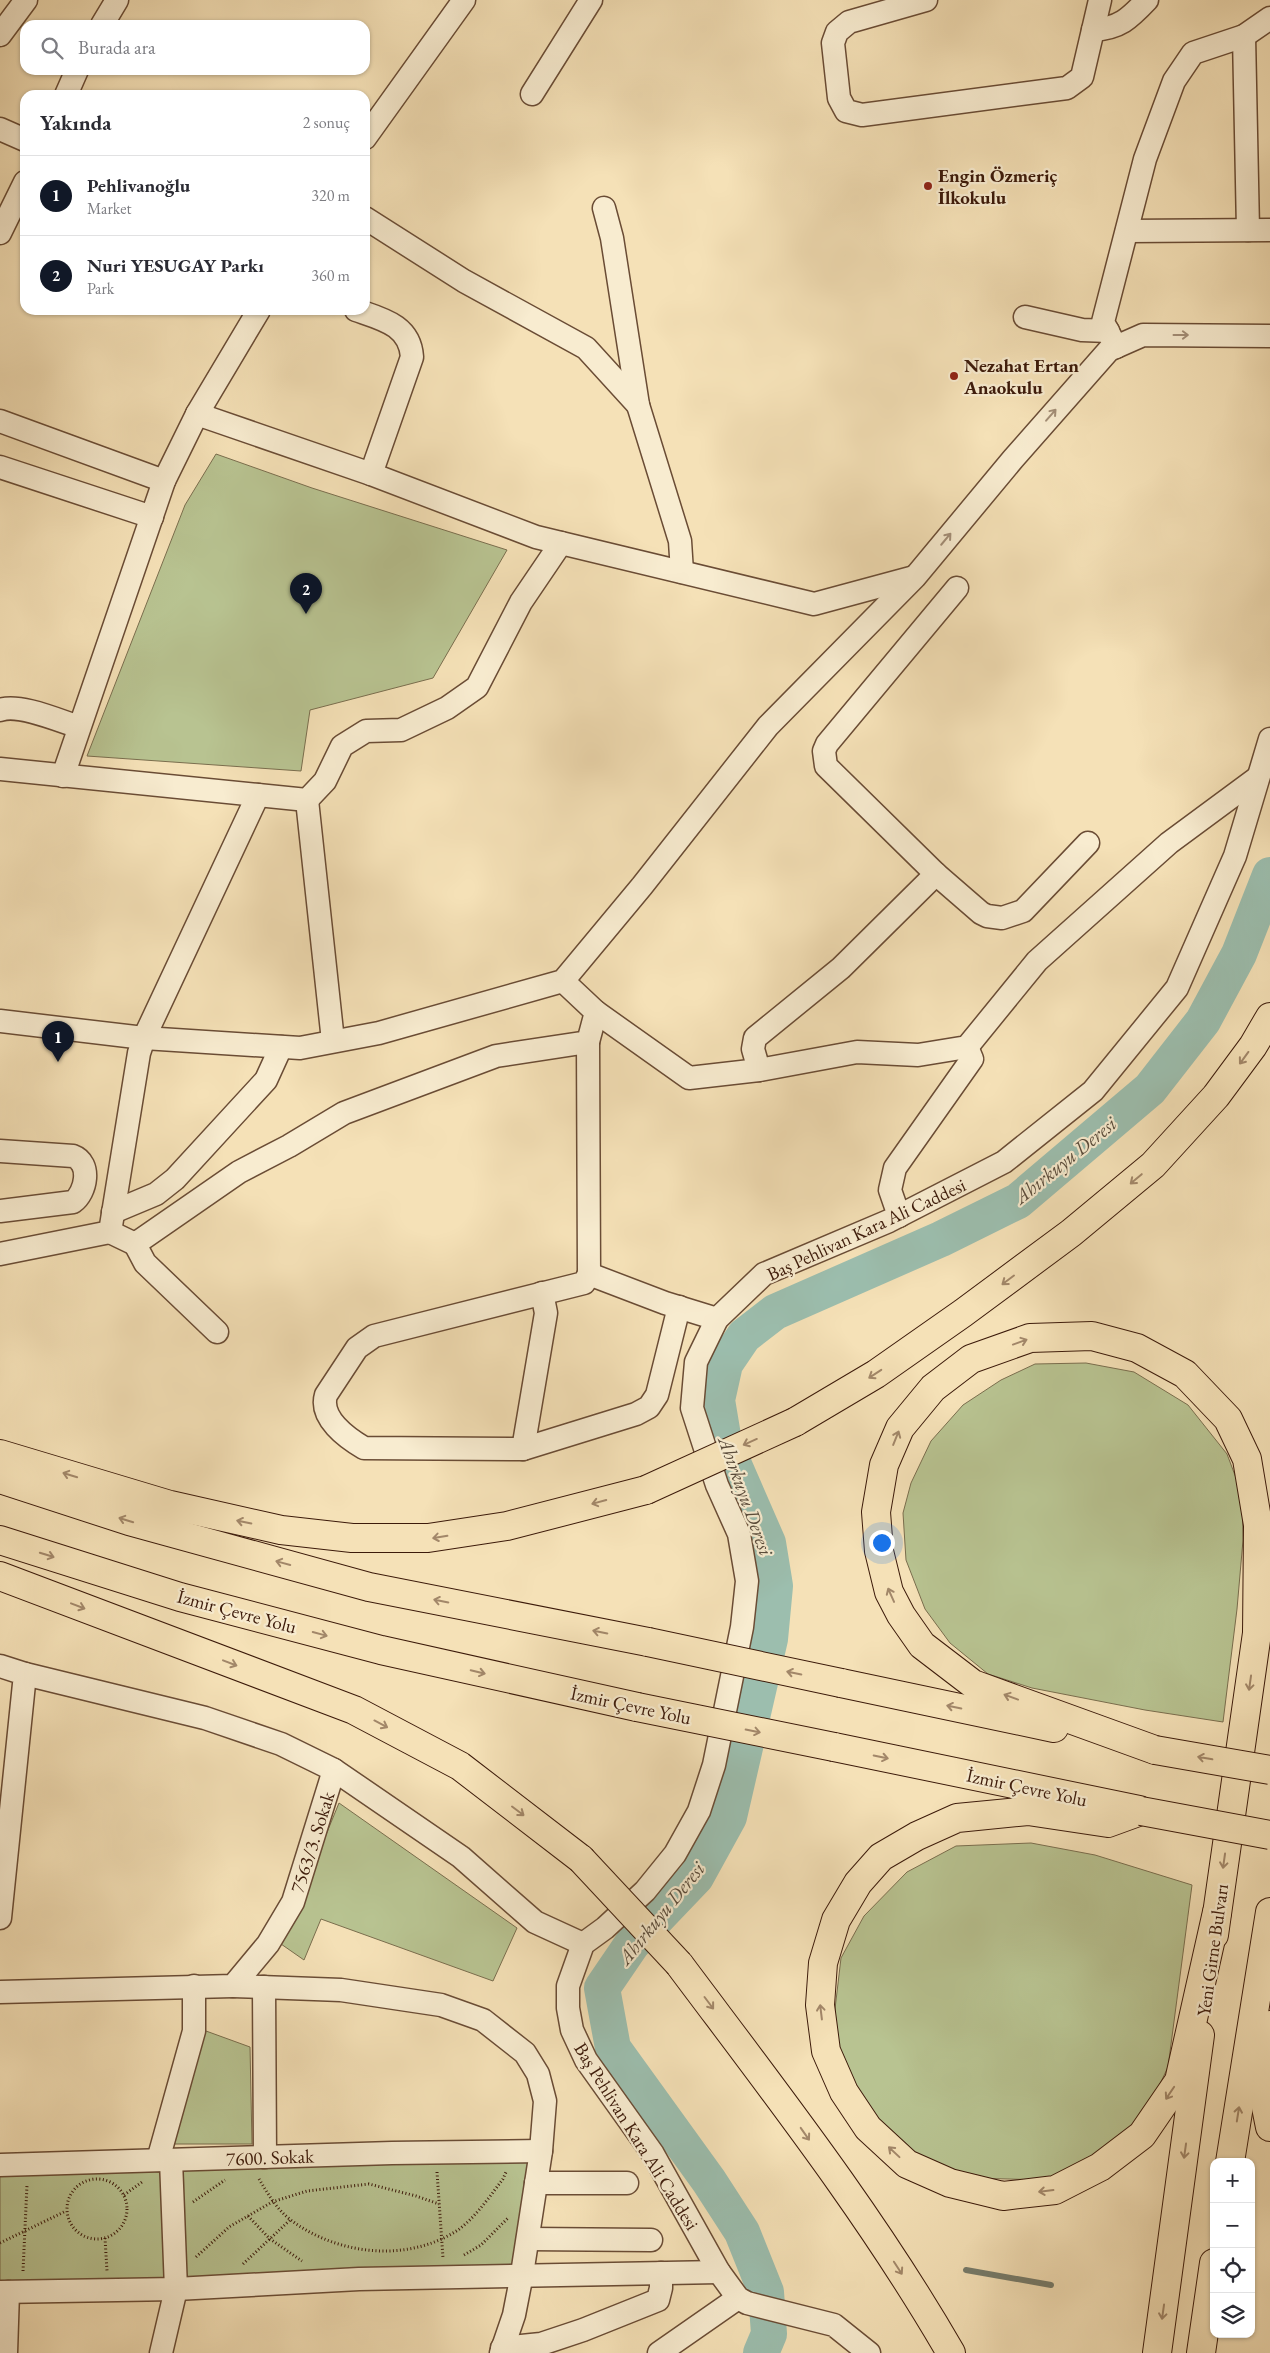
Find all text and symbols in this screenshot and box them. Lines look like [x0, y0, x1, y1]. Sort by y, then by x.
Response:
search box [20, 20, 370, 75]
icon: search [38, 34, 66, 62]
text: Burada ara [78, 35, 156, 60]
text: Yakında [40, 109, 111, 136]
text: 2 sonuç [303, 112, 350, 133]
place label: Engin Özmeriç İlkokulu [938, 163, 1058, 210]
text: Pehlivanoğlu [87, 173, 190, 198]
marker: Engin Özmeriç İlkokulu [922, 180, 934, 192]
text: 1 [52, 185, 60, 206]
text: 320 m [311, 185, 350, 206]
text: Market [87, 198, 132, 219]
text: Nuri YESUGAY Parkı [87, 253, 264, 278]
text: 2 [52, 265, 60, 286]
text: 360 m [311, 265, 350, 286]
text: Park [87, 278, 114, 299]
one-way arrow [1173, 330, 1189, 340]
place label: Nezahat Ertan Anaokulu [963, 353, 1079, 400]
marker: Nezahat Ertan Anaokulu [948, 370, 960, 382]
one-way arrow [1046, 409, 1057, 422]
one-way arrow [941, 533, 952, 546]
pin: 2 [290, 573, 322, 614]
pin: 1 [42, 1021, 74, 1062]
one-way arrow [1238, 1051, 1249, 1064]
water label: Ahırkuyu Deresi [1007, 1110, 1123, 1211]
street label: Baş Pehlivan Kara Ali Caddesi [763, 1172, 970, 1287]
one-way arrow [1129, 1174, 1142, 1185]
one-way arrow [1002, 1274, 1015, 1285]
one-way arrow [1012, 1337, 1027, 1346]
one-way arrow [869, 1369, 883, 1379]
water label: Ahırkuyu Deresi [712, 1431, 780, 1560]
one-way arrow [891, 1431, 901, 1446]
one-way arrow [743, 1438, 758, 1448]
one-way arrow [63, 1470, 79, 1480]
one-way arrow [591, 1498, 607, 1507]
one-way arrow [119, 1515, 135, 1525]
one-way arrow [237, 1517, 253, 1526]
your location [869, 1530, 895, 1556]
one-way arrow [433, 1532, 449, 1542]
one-way arrow [38, 1550, 54, 1560]
one-way arrow [275, 1558, 291, 1567]
street label: İzmir Çevre Yolu [174, 1584, 299, 1639]
one-way arrow [886, 1588, 896, 1603]
one-way arrow [433, 1596, 449, 1605]
one-way arrow [70, 1601, 85, 1611]
one-way arrow [593, 1627, 609, 1637]
one-way arrow [312, 1630, 328, 1639]
one-way arrow [222, 1659, 237, 1668]
one-way arrow [470, 1668, 486, 1677]
one-way arrow [786, 1668, 802, 1677]
one-way arrow [1244, 1675, 1254, 1691]
street label: İzmir Çevre Yolu [568, 1681, 694, 1730]
one-way arrow [1003, 1692, 1019, 1701]
one-way arrow [946, 1702, 962, 1711]
one-way arrow [373, 1719, 388, 1729]
one-way arrow [745, 1727, 761, 1736]
one-way arrow [873, 1753, 889, 1762]
one-way arrow [1197, 1753, 1213, 1763]
street label: İzmir Çevre Yolu [964, 1763, 1090, 1812]
street label: 7563/3. Sokak [284, 1787, 341, 1896]
one-way arrow [511, 1805, 524, 1816]
one-way arrow [1219, 1853, 1229, 1869]
water label: Ahırkuyu Deresi [610, 1855, 711, 1971]
street label: Yeni Girne Bulvarı [1191, 1882, 1234, 2018]
one-way arrow [703, 1996, 714, 2009]
one-way arrow [816, 2005, 826, 2021]
street label: Baş Pehlivan Kara Ali Caddesi [568, 2038, 705, 2235]
one-way arrow [1165, 2086, 1175, 2100]
one-way arrow [1233, 2106, 1243, 2122]
one-way arrow [800, 2127, 810, 2141]
one-way arrow [1179, 2142, 1189, 2158]
street label: 7600. Sokak [226, 2143, 316, 2172]
one-way arrow [888, 2146, 900, 2158]
map controls [1210, 2158, 1255, 2338]
button: + [1210, 2158, 1255, 2203]
one-way arrow [1038, 2186, 1054, 2196]
button: − [1210, 2203, 1255, 2248]
button: locate [1210, 2248, 1255, 2293]
one-way arrow [893, 2260, 903, 2274]
button: layers [1210, 2293, 1255, 2338]
one-way arrow [1158, 2303, 1168, 2319]

